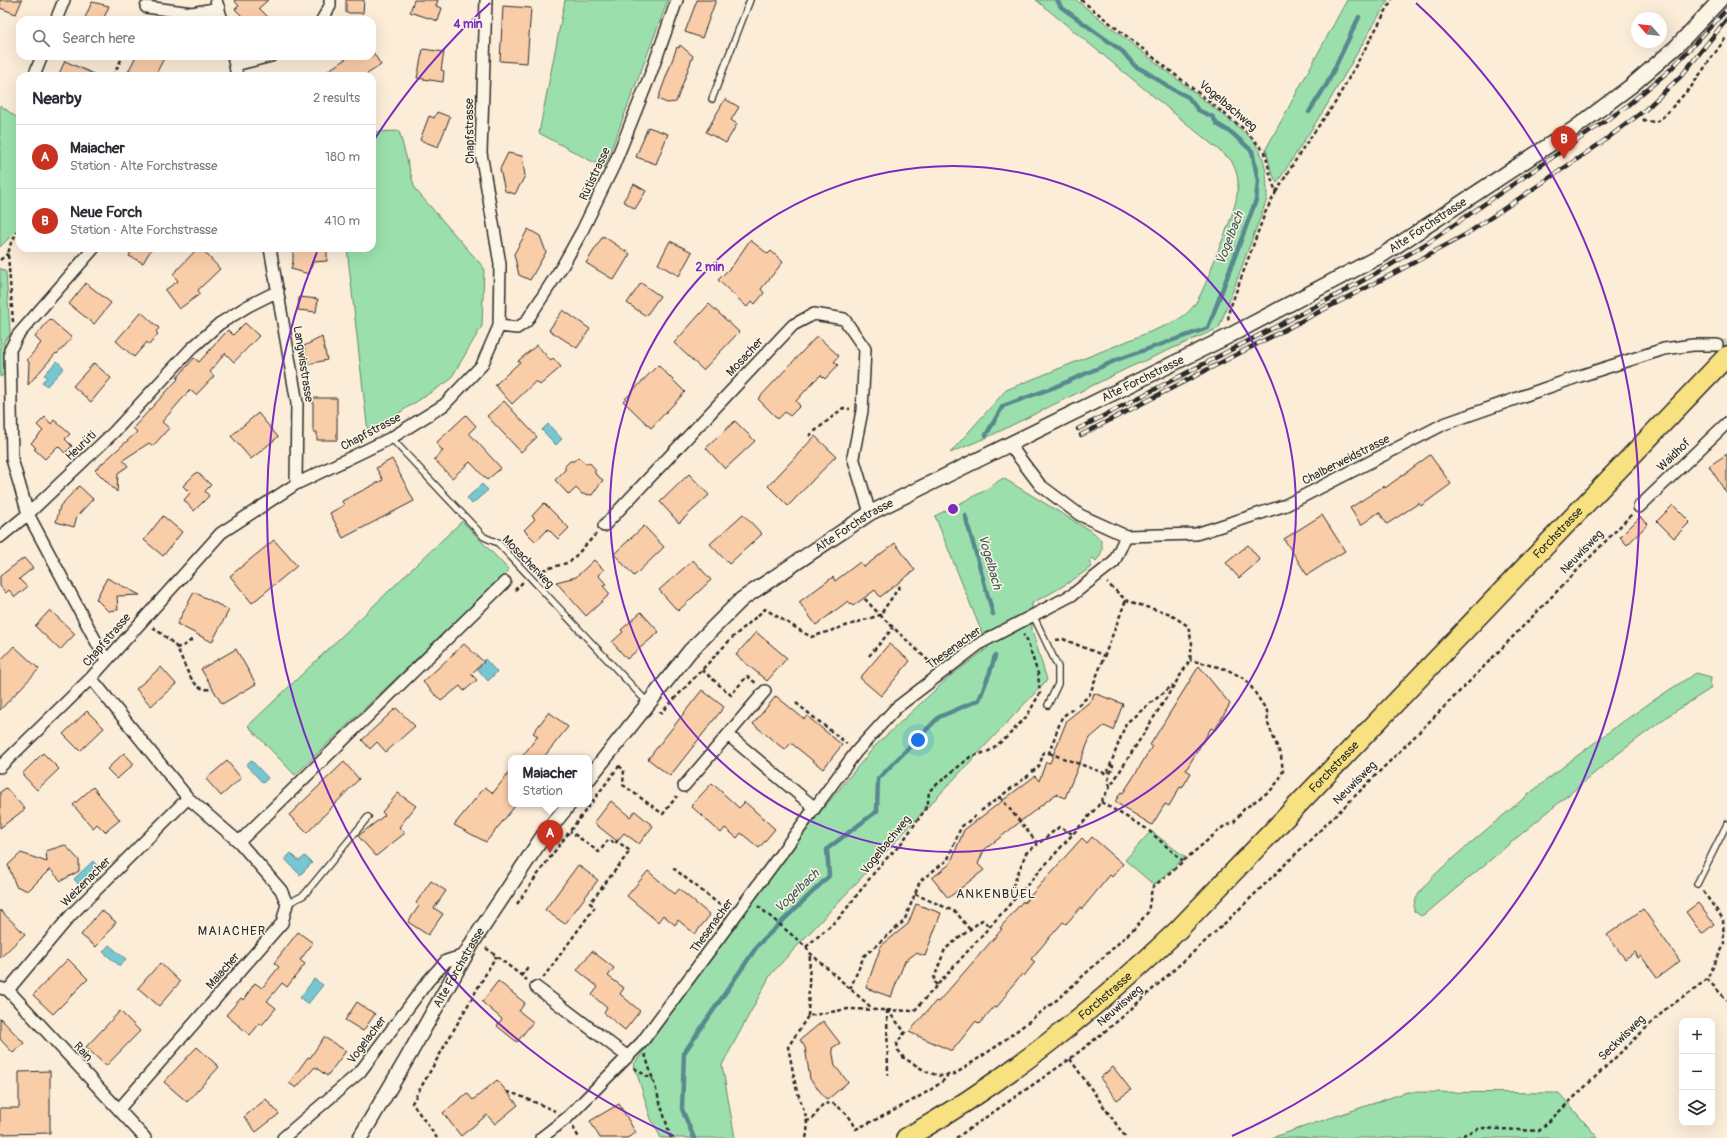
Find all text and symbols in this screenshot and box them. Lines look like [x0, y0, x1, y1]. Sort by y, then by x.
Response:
north arrow [1631, 12, 1667, 48]
search box [16, 16, 376, 60]
text: 4 min [452, 17, 483, 32]
icon: search [30, 27, 52, 49]
text: Search here [62, 29, 135, 48]
street label: Vogelbachweg [1196, 77, 1260, 135]
text: Nearby [32, 88, 81, 109]
text: 2 results [313, 90, 360, 106]
street label: Chapfstrasse [462, 98, 478, 164]
pin: B [1551, 126, 1577, 159]
text: Maiacher [70, 139, 125, 158]
street label: Rütistrasse [576, 145, 614, 203]
text: A [41, 149, 49, 165]
text: 180 m [325, 149, 360, 165]
text: Station · Alte Forchstrasse [70, 158, 217, 174]
street label: Alte Forchstrasse [1386, 194, 1469, 256]
text: Neue Forch [70, 203, 142, 222]
water label: Vogelbach [1213, 208, 1248, 267]
text: B [41, 213, 49, 229]
text: 410 m [324, 213, 360, 229]
text: Station · Alte Forchstrasse [70, 222, 217, 238]
text: 2 min [696, 260, 725, 275]
street label: Langwisstrasse [290, 325, 316, 403]
street label: Mosacher [723, 334, 767, 380]
street label: Alte Forchstrasse [1099, 352, 1186, 405]
street label: Chapfstrasse [338, 410, 404, 454]
street label: Heurüti [63, 428, 99, 464]
street label: Chalberweidstrasse [1300, 431, 1392, 489]
street label: Waidhof [1654, 435, 1694, 475]
street label: Alte Forchstrasse [812, 495, 896, 555]
centre of rings [946, 502, 960, 516]
street label: Forchstrasse [1530, 504, 1586, 562]
street label: Neuwisweg [1557, 527, 1607, 577]
street label: Mosacherweg [499, 532, 557, 592]
water label: Vogelbach [975, 533, 1006, 592]
street label: Chapfstrasse [80, 610, 134, 670]
street label: Thesenacher [924, 623, 985, 673]
your location [908, 730, 928, 750]
street label: Forchstrasse [1306, 738, 1362, 796]
popup [508, 755, 592, 807]
street label: Neuwisweg [1330, 758, 1380, 808]
text: Maiacher [523, 764, 577, 783]
text: Station [523, 783, 563, 799]
street label: Vogelbachweg [858, 812, 914, 878]
pin: A [537, 820, 563, 853]
street label: Weizenacher [58, 853, 115, 910]
water label: Vogelbach [771, 865, 823, 916]
district label: ANKENBÜEL [956, 886, 1036, 902]
street label: Thesenacher [687, 895, 737, 956]
district label: MAIACHER [198, 923, 266, 939]
street label: Alte Forchstrasse [430, 925, 488, 1010]
street label: Maiacher [203, 949, 244, 992]
street label: Forchstrasse [1075, 969, 1135, 1023]
street label: Neuwisweg [1094, 982, 1146, 1030]
street label: Seckwisweg [1595, 1012, 1649, 1064]
street label: Vogelacher [344, 1013, 390, 1067]
map controls [1679, 1018, 1715, 1126]
button: + [1679, 1018, 1715, 1054]
street label: Rain [70, 1039, 96, 1065]
button: − [1679, 1054, 1715, 1090]
button: layers [1679, 1090, 1715, 1126]

